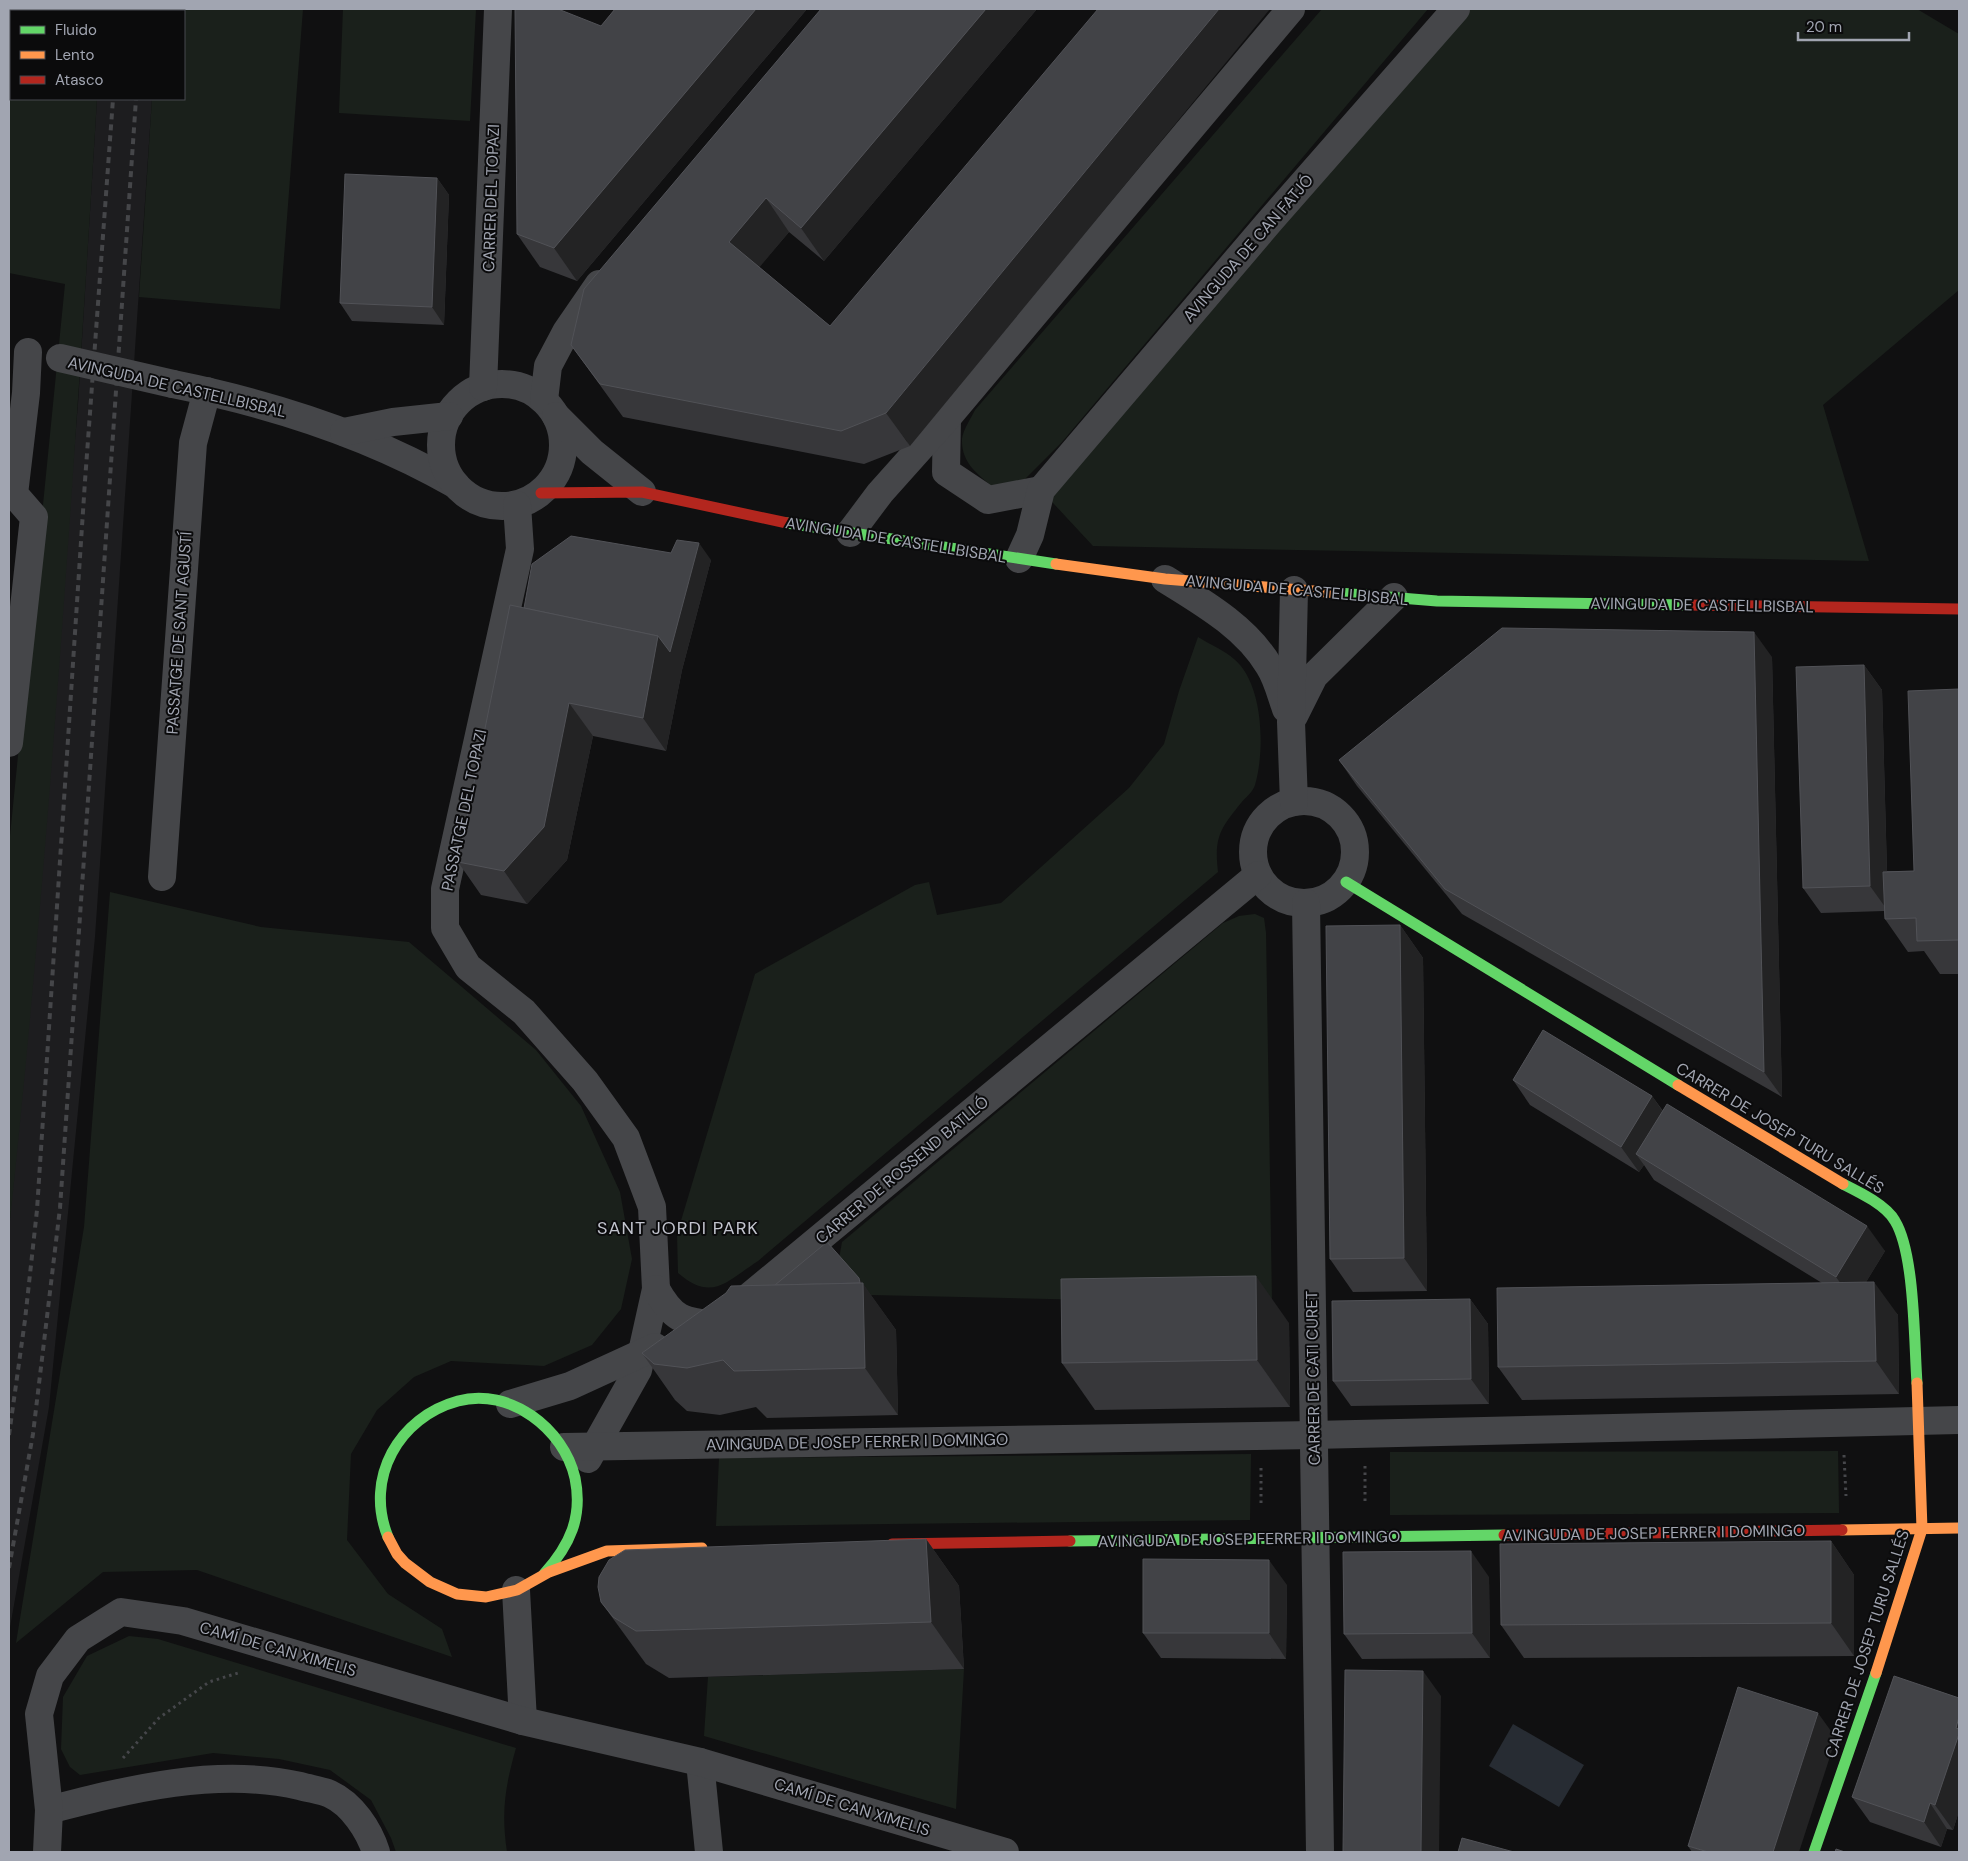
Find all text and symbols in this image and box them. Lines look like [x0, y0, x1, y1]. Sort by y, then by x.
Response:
legend [10, 10, 185, 100]
scale bar [1798, 10, 1909, 42]
text: 20 m [1806, 17, 1842, 37]
text: Fluido [55, 20, 97, 40]
text: Lento [55, 45, 94, 65]
text: Atasco [55, 70, 103, 90]
street label: CARRER DEL TOPAZI [478, 124, 504, 272]
street label: AVINGUDA DE CAN FATJÓ [1178, 170, 1318, 326]
street label: AVINGUDA DE CASTELLBISBAL [66, 352, 288, 422]
street label: AVINGUDA DE CASTELLBISBAL [784, 512, 1008, 568]
street label: PASSATGE DE SANT AGUSTÍ [161, 531, 197, 735]
street label: AVINGUDA DE CASTELLBISBAL [1185, 570, 1409, 610]
street label: AVINGUDA DE CASTELLBISBAL [1590, 593, 1814, 617]
street label: PASSATGE DEL TOPAZI [437, 727, 491, 893]
street label: CARRER DE JOSEP TURU SALLÉS [1672, 1057, 1888, 1199]
street label: CARRER DE ROSSEND BATLLÓ [811, 1091, 993, 1249]
district label: SANT JORDI PARK [597, 1216, 759, 1240]
street label: CARRER DE CATI CURET [1301, 1290, 1325, 1466]
street label: AVINGUDA DE JOSEP FERRER I DOMINGO [706, 1429, 1008, 1455]
street label: AVINGUDA DE JOSEP FERRER I DOMINGO [1503, 1520, 1805, 1546]
street label: AVINGUDA DE JOSEP FERRER I DOMINGO [1098, 1526, 1400, 1552]
street label: CARRER DE JOSEP TURU SALLÉS [1820, 1527, 1914, 1761]
street label: CAMÍ DE CAN XIMELIS [197, 1617, 359, 1681]
street label: CAMÍ DE CAN XIMELIS [771, 1773, 933, 1841]

